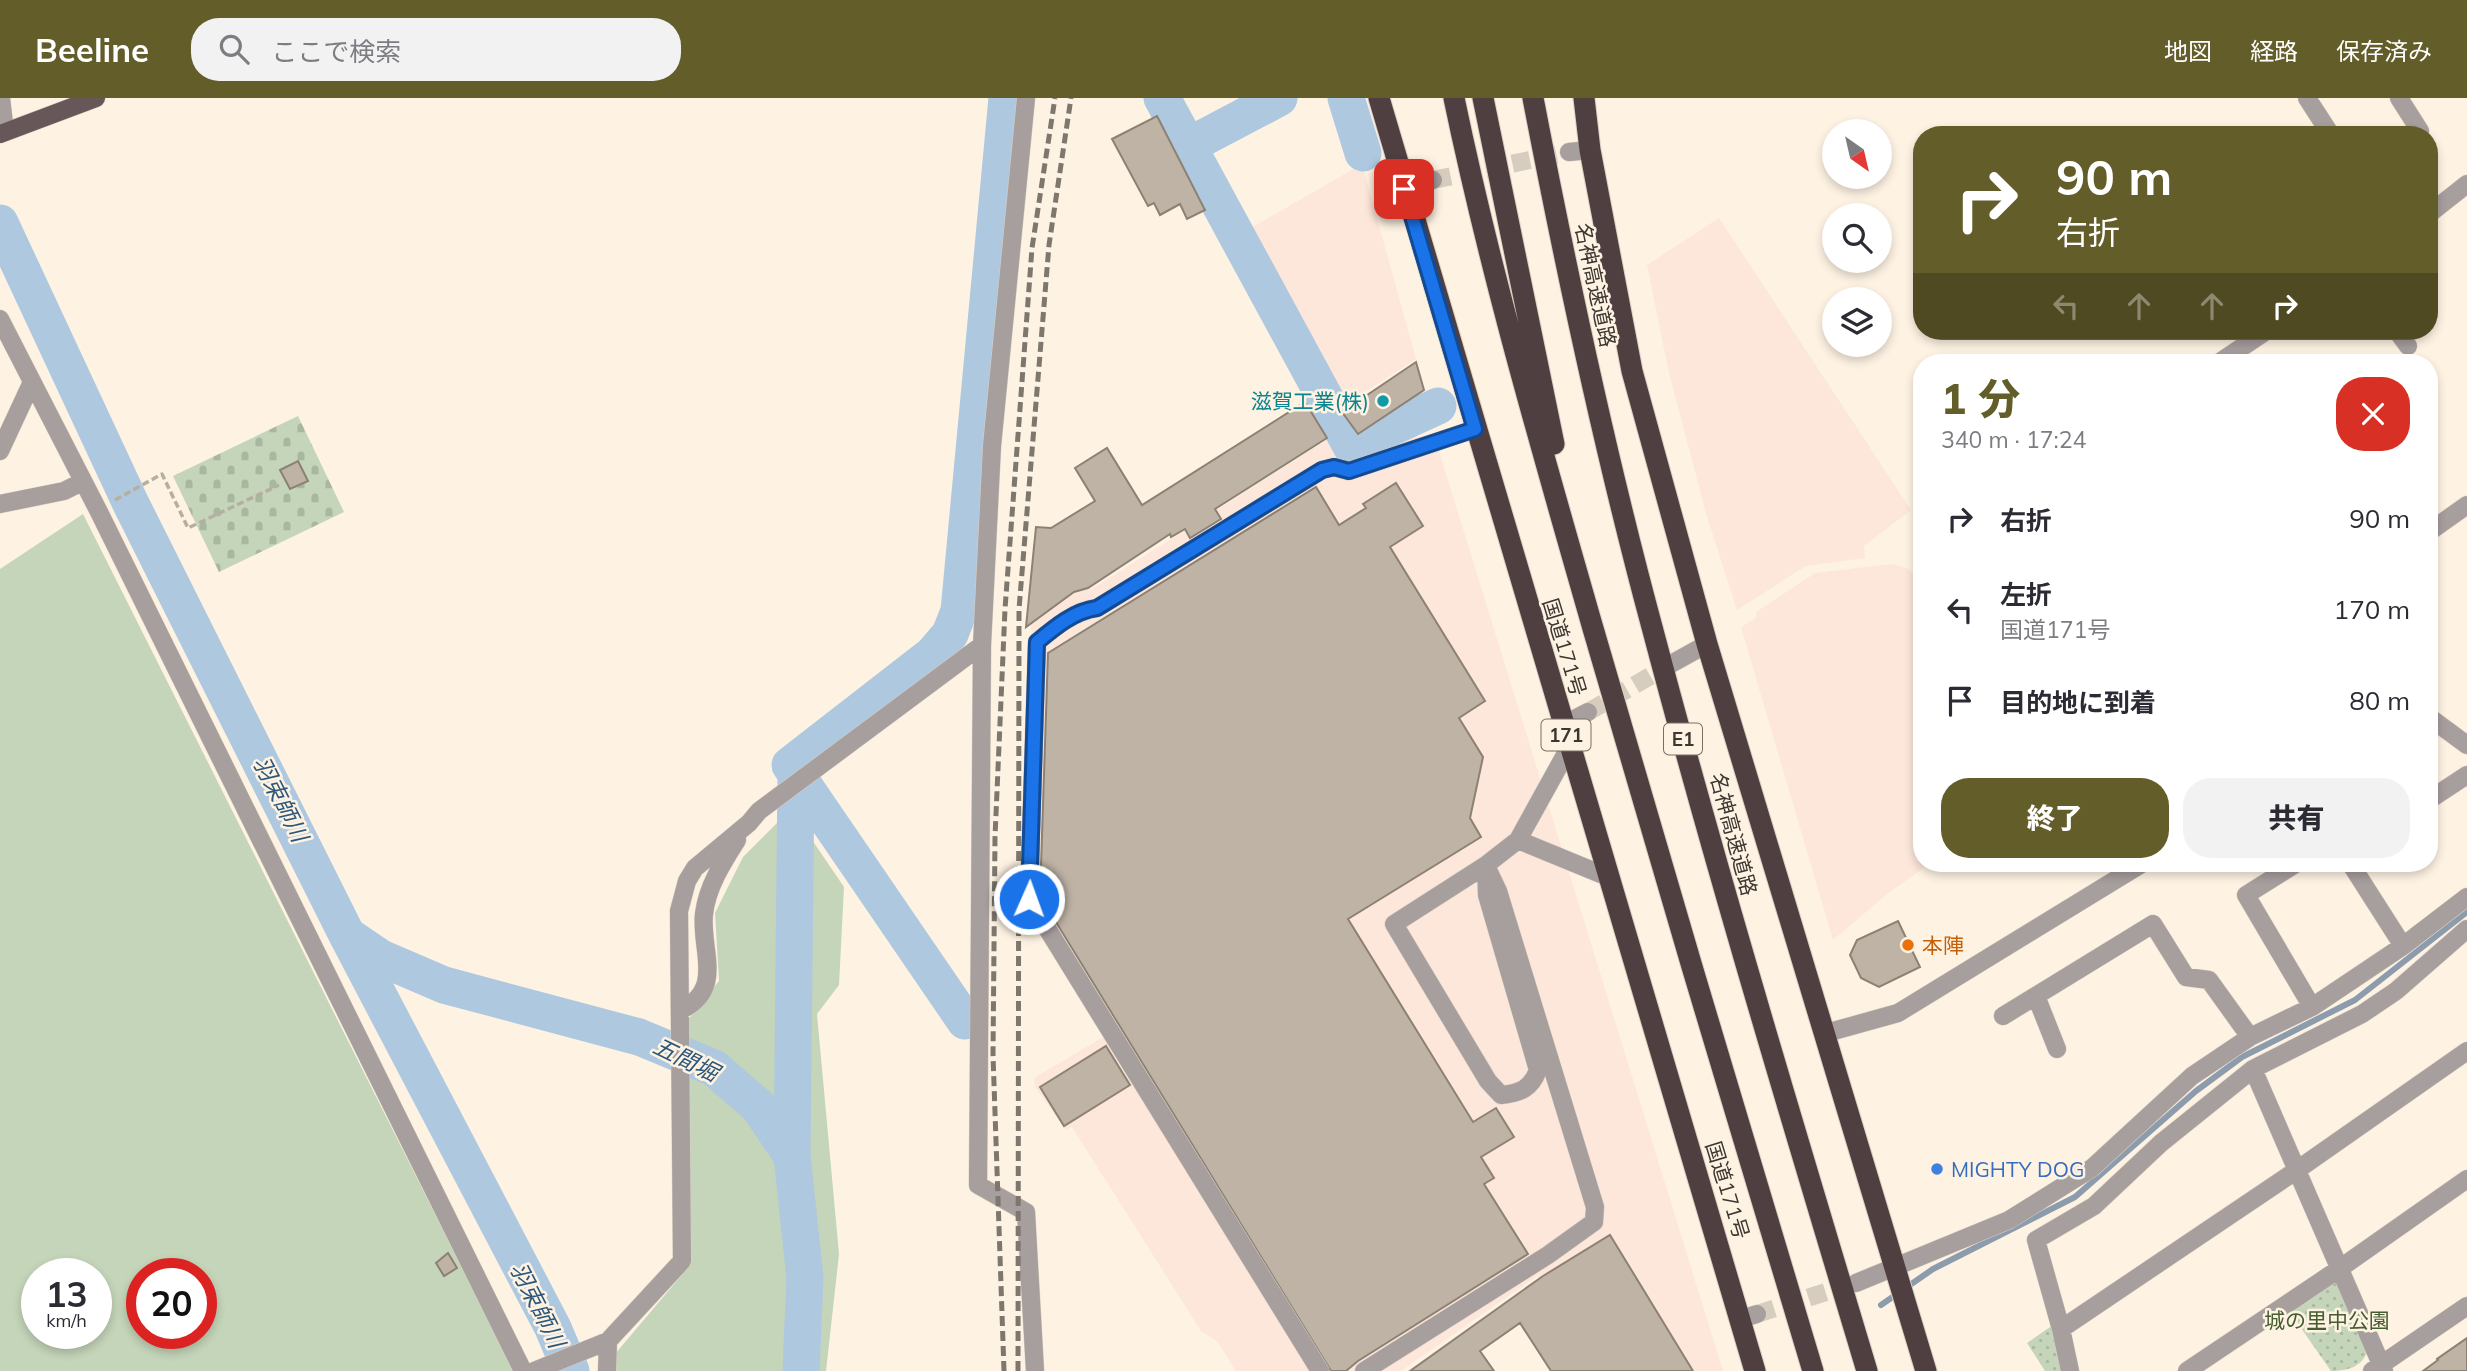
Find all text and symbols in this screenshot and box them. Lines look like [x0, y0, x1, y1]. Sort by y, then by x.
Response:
search box [191, 18, 681, 81]
text: Beeline [35, 29, 149, 70]
icon: search [215, 30, 253, 68]
text: ここで検索 [271, 35, 401, 68]
text: 地図 [2164, 36, 2212, 66]
text: 経路 [2250, 36, 2298, 66]
text: 保存済み [2336, 36, 2432, 66]
north arrow [1822, 119, 1892, 189]
map controls [1822, 119, 1892, 357]
text: 90 m [2056, 146, 2172, 207]
icon: right [1941, 154, 2032, 245]
pin [1374, 159, 1434, 219]
icon: arrive [1385, 170, 1423, 208]
button: search [1822, 203, 1892, 273]
text: 右折 [2056, 212, 2120, 252]
street label: 名神高速道路 [1570, 221, 1622, 349]
button: layers [1822, 287, 1892, 357]
icon: left [2047, 287, 2085, 325]
icon: ahead [2120, 287, 2158, 325]
icon: ahead [2193, 287, 2231, 325]
icon: right [2266, 287, 2304, 325]
text: 1 分 [1941, 372, 2020, 425]
button: close [2336, 377, 2410, 451]
place label: 滋賀工業(株) [1251, 388, 1369, 414]
marker: 滋賀工業(株) [1375, 393, 1391, 409]
text: 340 m · 17:24 [1941, 425, 2086, 454]
icon: right [1941, 500, 1979, 538]
text: 90 m [2349, 502, 2410, 535]
text: 右折 [2000, 504, 2052, 537]
text: 左折 [2000, 578, 2052, 611]
icon: left [1941, 591, 1979, 629]
text: 170 m [2334, 593, 2410, 626]
street label: 国道171号 [1538, 595, 1592, 699]
text: 国道171号 [2000, 615, 2110, 644]
icon: arrive [1941, 682, 1979, 720]
text: 80 m [2349, 684, 2410, 717]
text: 目的地に到着 [2000, 686, 2156, 719]
road number: 171 [1542, 720, 1590, 750]
road number: E1 [1664, 724, 1702, 754]
water label: 羽束師川 [247, 751, 316, 849]
street label: 名神高速道路 [1705, 770, 1763, 898]
button: 終了 [1941, 778, 2169, 858]
button: 共有 [2183, 778, 2410, 858]
position arrow [992, 862, 1066, 936]
place label: 本陣 [1922, 932, 1964, 958]
marker: 本陣 [1900, 937, 1916, 953]
water label: 五間堀 [649, 1031, 726, 1088]
street label: 国道171号 [1701, 1138, 1755, 1242]
place label: MIGHTY DOG [1951, 1156, 2084, 1182]
marker: MIGHTY DOG [1929, 1161, 1945, 1177]
water label: 羽束師川 [504, 1257, 573, 1355]
speed limit sign: 20 [126, 1258, 217, 1349]
text: 13 [45, 1272, 88, 1316]
park label: 城の里中公園 [2264, 1307, 2390, 1333]
text: km/h [46, 1309, 87, 1332]

